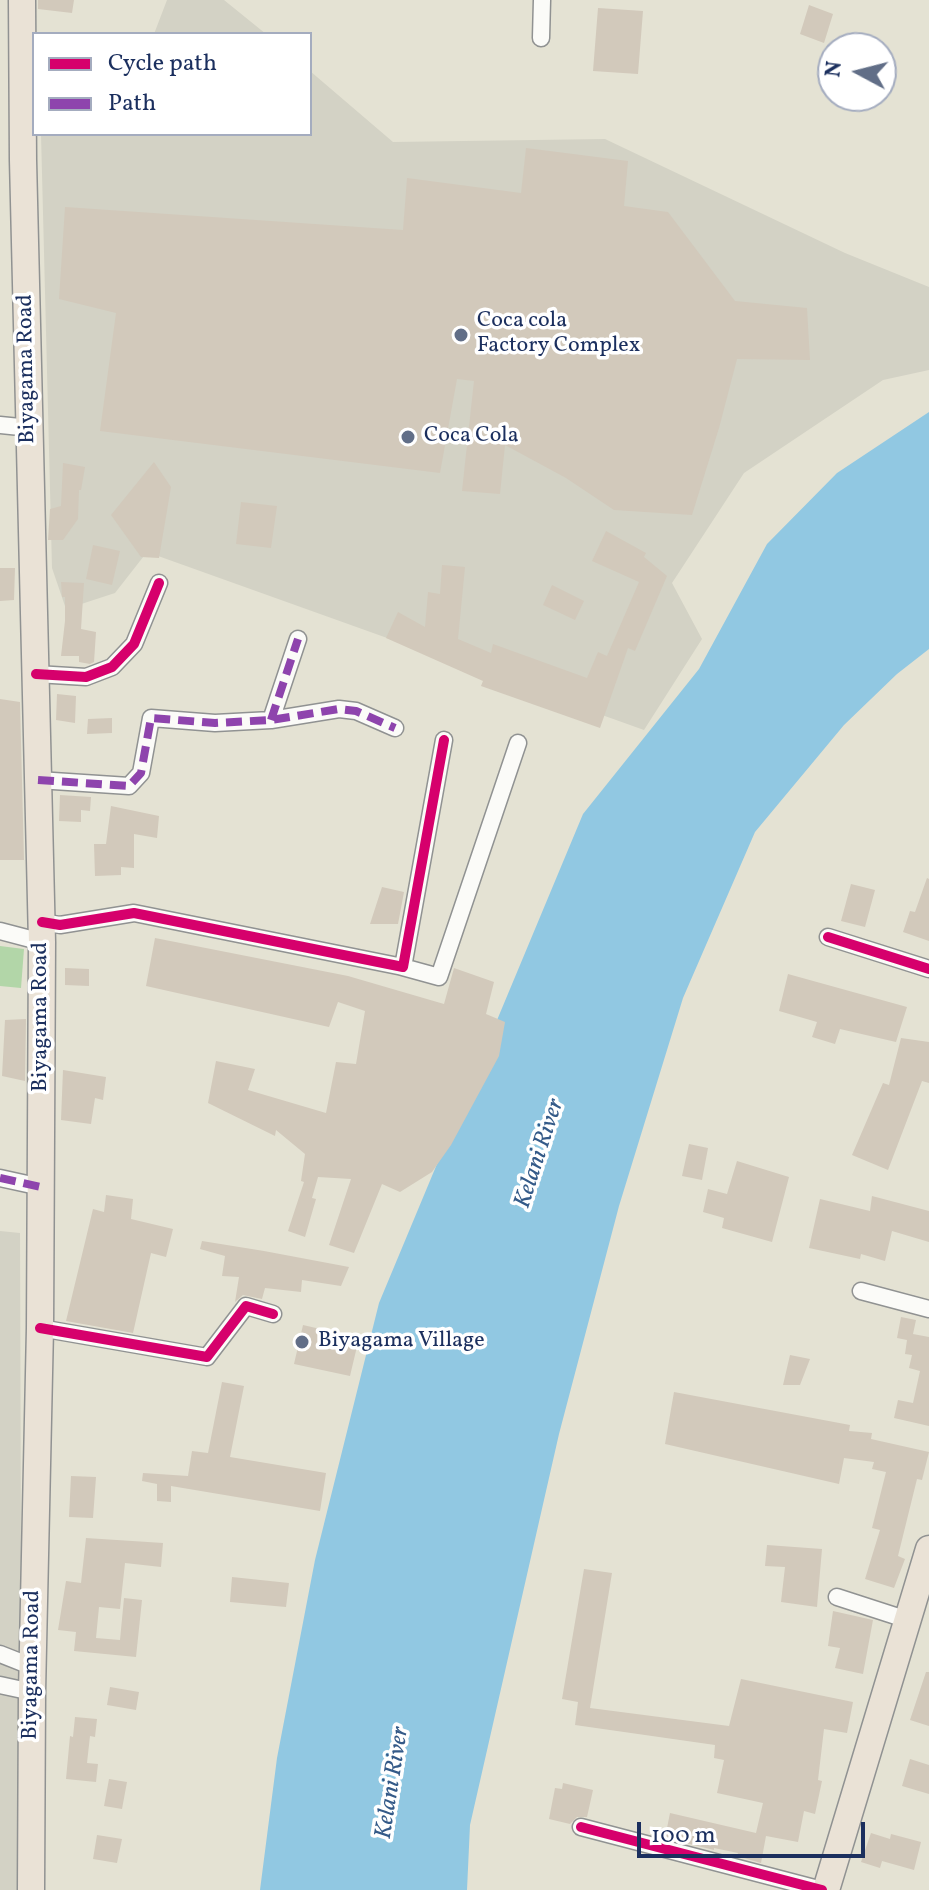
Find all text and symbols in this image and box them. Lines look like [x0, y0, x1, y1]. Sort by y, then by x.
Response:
legend [32, 32, 312, 136]
north arrow [817, 32, 897, 112]
text: Cycle path [108, 47, 217, 81]
text: N [818, 59, 851, 79]
text: Path [108, 87, 156, 121]
street label: Biyagama Road [13, 294, 43, 444]
place label: Coca cola Factory Complex [477, 309, 640, 360]
marker: Coca cola Factory Complex [452, 326, 470, 344]
place label: Coca Cola [424, 424, 519, 450]
marker: Coca Cola [399, 428, 417, 446]
street label: Biyagama Road [29, 942, 55, 1092]
water label: Kelani River [510, 1096, 572, 1212]
place label: Biyagama Village [318, 1329, 485, 1355]
marker: Biyagama Village [293, 1333, 311, 1351]
street label: Biyagama Road [18, 1590, 48, 1740]
water label: Kelani River [371, 1725, 417, 1841]
scale bar [641, 1806, 869, 1856]
text: 100 m [651, 1819, 716, 1853]

